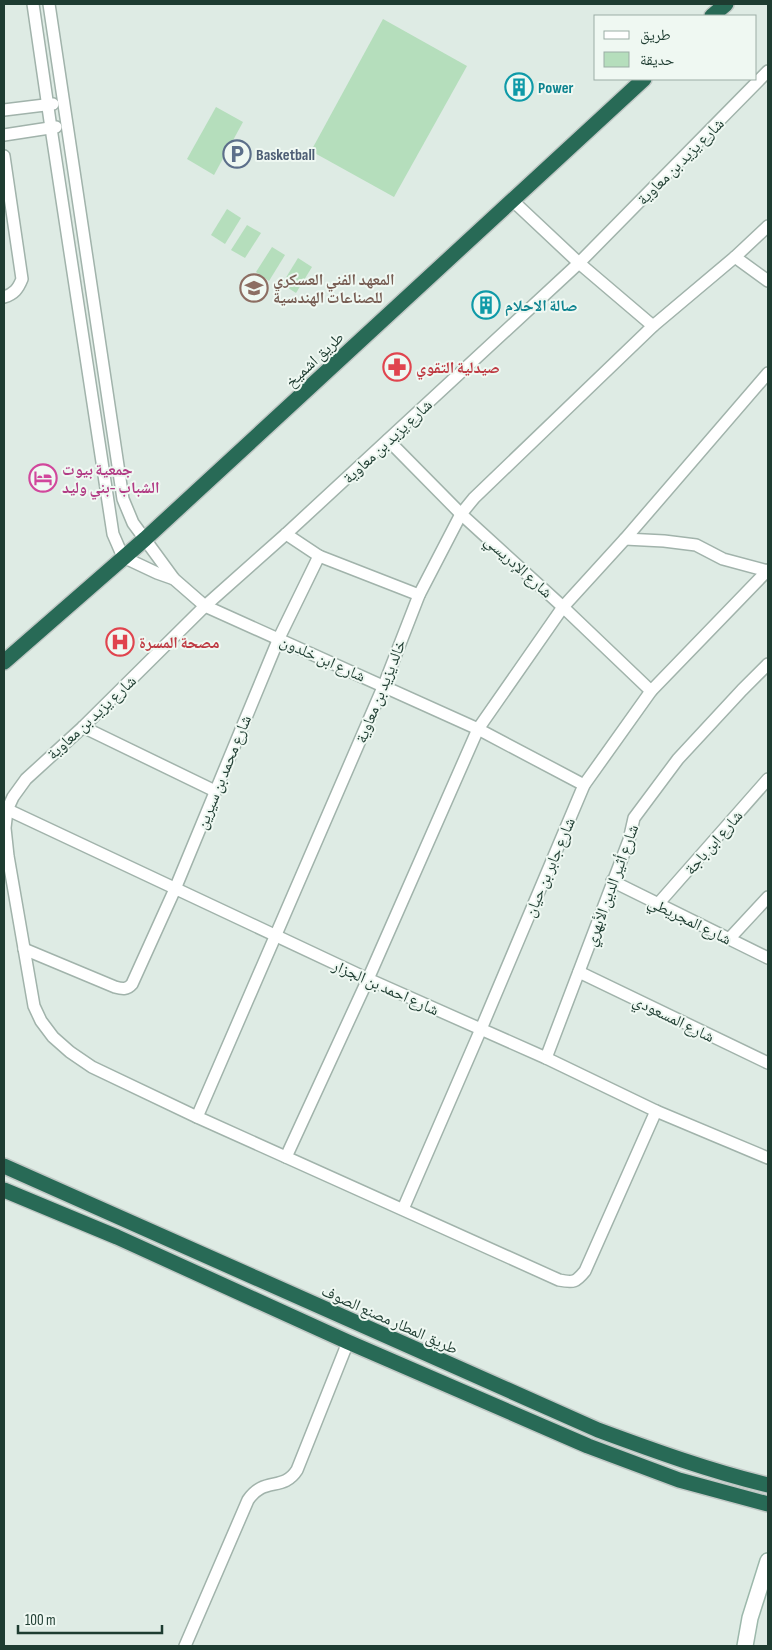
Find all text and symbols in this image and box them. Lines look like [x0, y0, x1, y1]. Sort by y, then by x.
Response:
legend [594, 15, 757, 80]
text: طريق [640, 26, 671, 45]
text: حديقة [640, 51, 675, 70]
building icon: Power [504, 72, 534, 102]
place label: Power [538, 79, 574, 98]
street label: شارع يزيد بن معاوية [634, 115, 728, 209]
parking icon: Basketball [222, 139, 252, 169]
place label: Basketball [256, 146, 315, 165]
place label: المعهد الفني العسكري للصناعات الهندسية [273, 271, 395, 308]
school or university icon: المعهد الفني العسكري للصناعات الهندسية [239, 273, 269, 303]
building icon: صالة الاحلام [471, 290, 501, 320]
place label: صالة الاحلام [505, 297, 578, 317]
street label: طريق اشميخ [282, 328, 348, 392]
pharmacy icon: صيدلية التقوي [382, 352, 412, 382]
place label: صيدلية التقوي [416, 359, 500, 380]
street label: شارع يزيد بن معاوية [339, 396, 437, 488]
place label: جمعية بيوت الشباب -بني وليد [62, 461, 160, 500]
hotel icon: جمعية بيوت الشباب -بني وليد [28, 463, 58, 493]
street label: شارع الإدريسي [479, 532, 556, 604]
hospital icon: مصحة المسرة [105, 627, 135, 657]
street label: شارع ابن خلدون [277, 632, 368, 687]
place label: مصحة المسرة [139, 634, 219, 653]
street label: خالد يزيد بن معاوية [352, 637, 411, 746]
street label: شارع يزيد بن معاوية [43, 672, 141, 764]
street label: شارع محمد بن سيرين [193, 713, 256, 832]
street label: شارع ابن باجة [681, 807, 747, 879]
street label: شارع جابر بن حيان [521, 815, 580, 920]
street label: شارع أثير الدين الأبهري [581, 822, 645, 950]
street label: شارع المجريطي [644, 893, 734, 952]
street label: شارع احمد بن الجزار [328, 956, 441, 1020]
street label: شارع المسعودي [629, 992, 717, 1049]
street label: طريق المطار مصنع الصوف [318, 1282, 461, 1359]
scale bar [18, 1602, 161, 1634]
text: 100 m [25, 1611, 56, 1630]

